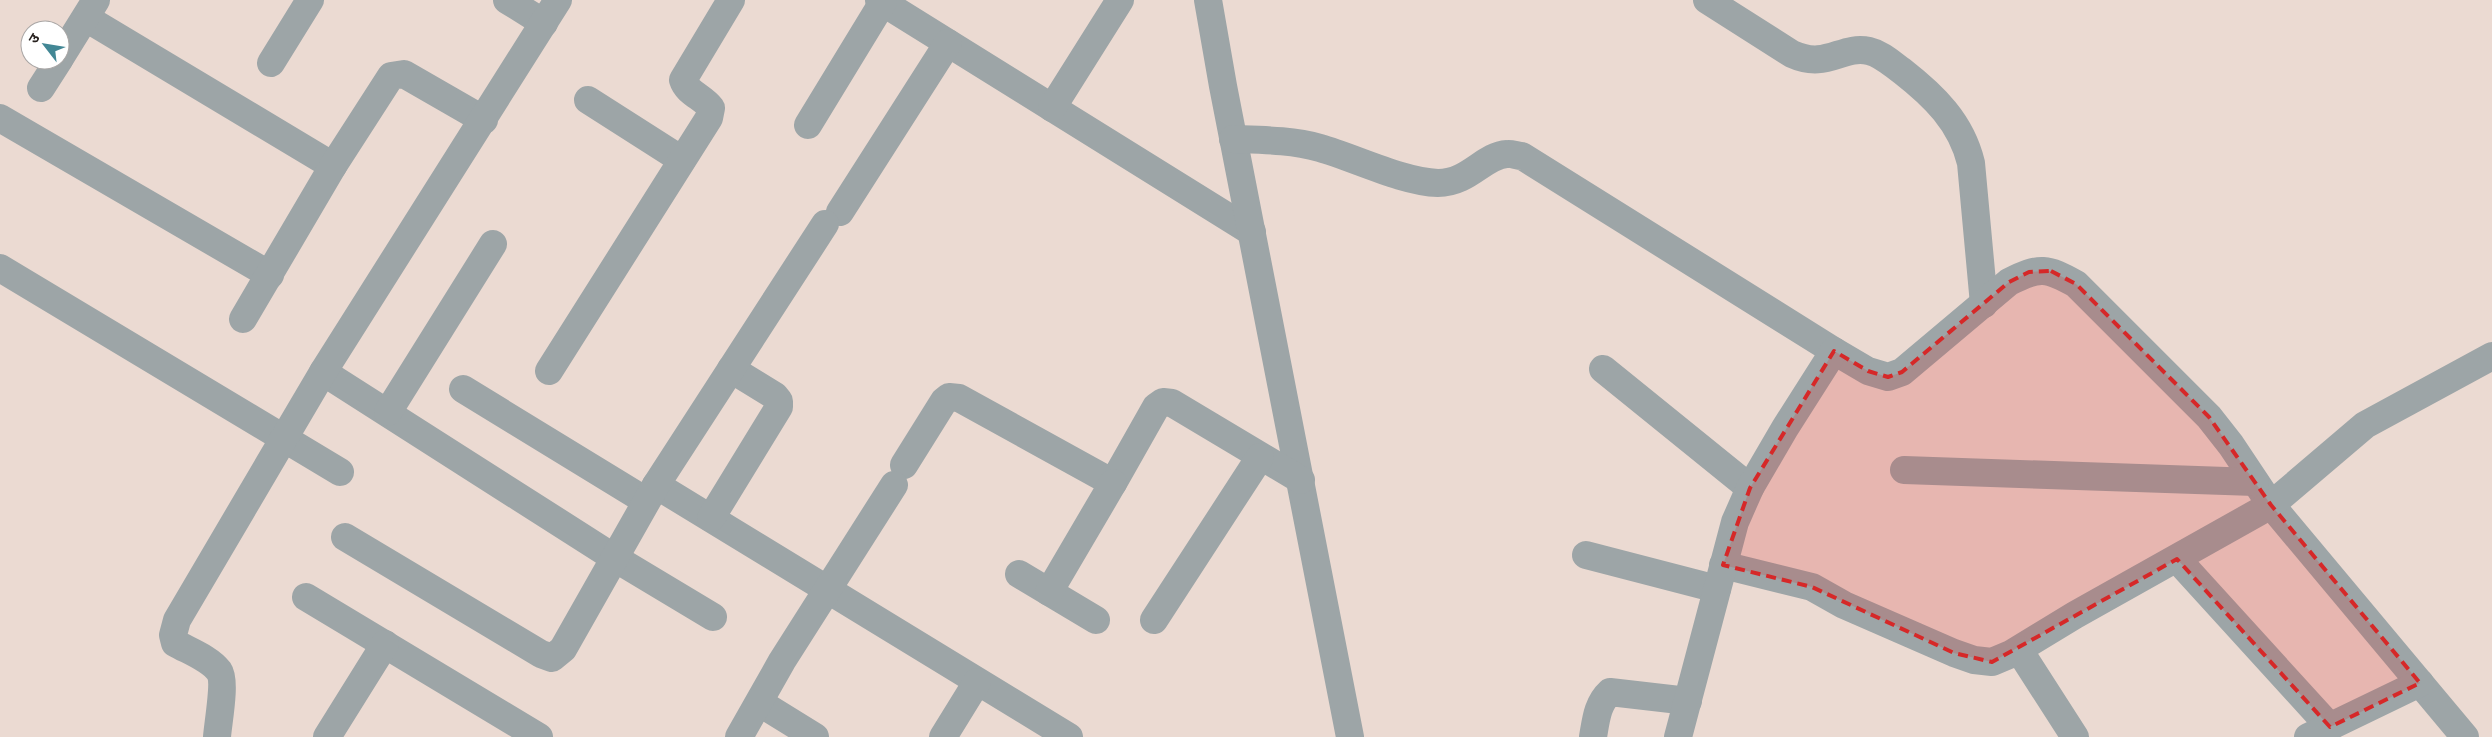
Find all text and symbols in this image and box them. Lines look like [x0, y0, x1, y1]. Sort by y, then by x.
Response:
north arrow [20, 20, 70, 70]
text: उ [24, 29, 44, 46]

